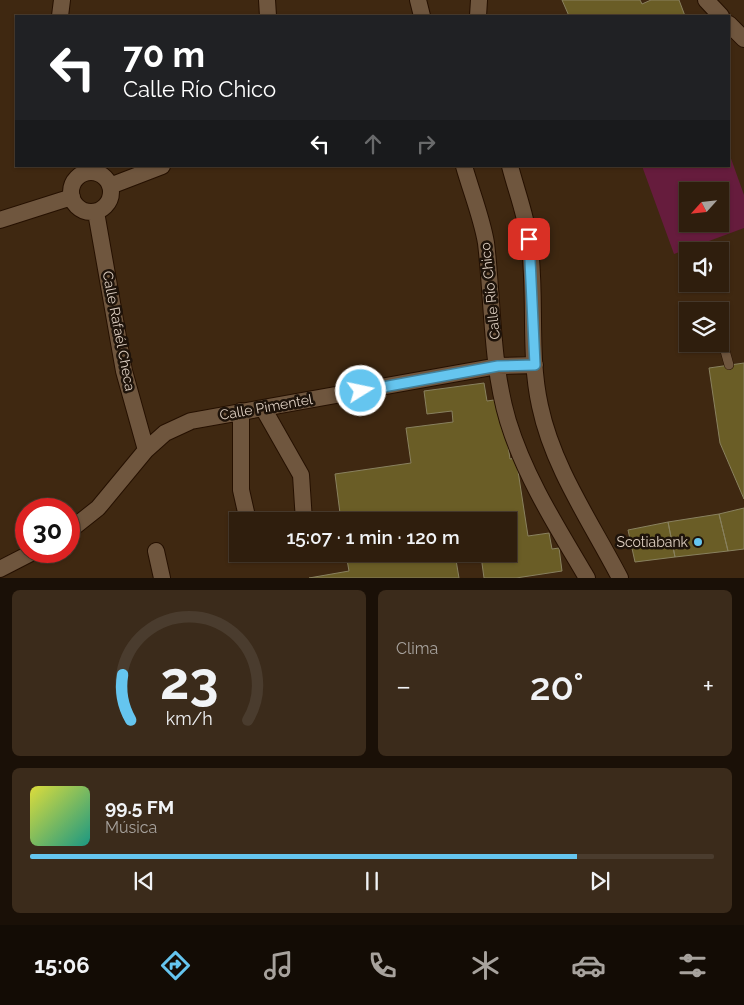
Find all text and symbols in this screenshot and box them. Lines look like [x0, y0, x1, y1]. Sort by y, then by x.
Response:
text: 70 m [123, 34, 205, 75]
icon: left [40, 35, 105, 100]
text: Calle Río Chico [123, 76, 276, 102]
icon: left [306, 130, 334, 158]
icon: ahead [359, 130, 387, 158]
icon: right [412, 130, 440, 158]
north arrow [679, 182, 729, 232]
map controls [679, 182, 729, 352]
pin [508, 218, 550, 260]
icon: arrive [515, 225, 543, 253]
street label: Calle Río Chico [477, 242, 503, 340]
button: sound [679, 242, 729, 292]
street label: Calle Rafaél Checa [100, 270, 138, 392]
button: layers [679, 302, 729, 352]
position arrow [334, 364, 386, 416]
street label: Calle Pimentel [218, 391, 314, 423]
speed limit sign: 30 [15, 498, 80, 563]
text: 15:07 · 1 min · 120 m [286, 526, 460, 548]
place label: Scotiabank [616, 534, 689, 550]
marker: Scotiabank [692, 536, 704, 548]
text: Clima [396, 639, 438, 658]
text: 23 [160, 650, 218, 711]
text: 20° [530, 664, 584, 709]
text: − [396, 670, 411, 703]
text: + [702, 670, 714, 703]
text: km/h [165, 708, 213, 729]
text: 99.5 FM [105, 796, 174, 818]
text: Música [105, 818, 157, 837]
icon: previous [130, 867, 158, 895]
icon: pause [358, 867, 386, 895]
icon: next [586, 867, 614, 895]
icon: directions [158, 948, 193, 983]
icon: music [261, 948, 296, 983]
icon: phone [365, 948, 400, 983]
icon: climate [468, 948, 503, 983]
icon: car [571, 948, 606, 983]
icon: filters [675, 948, 710, 983]
text: 15:06 [34, 952, 90, 978]

